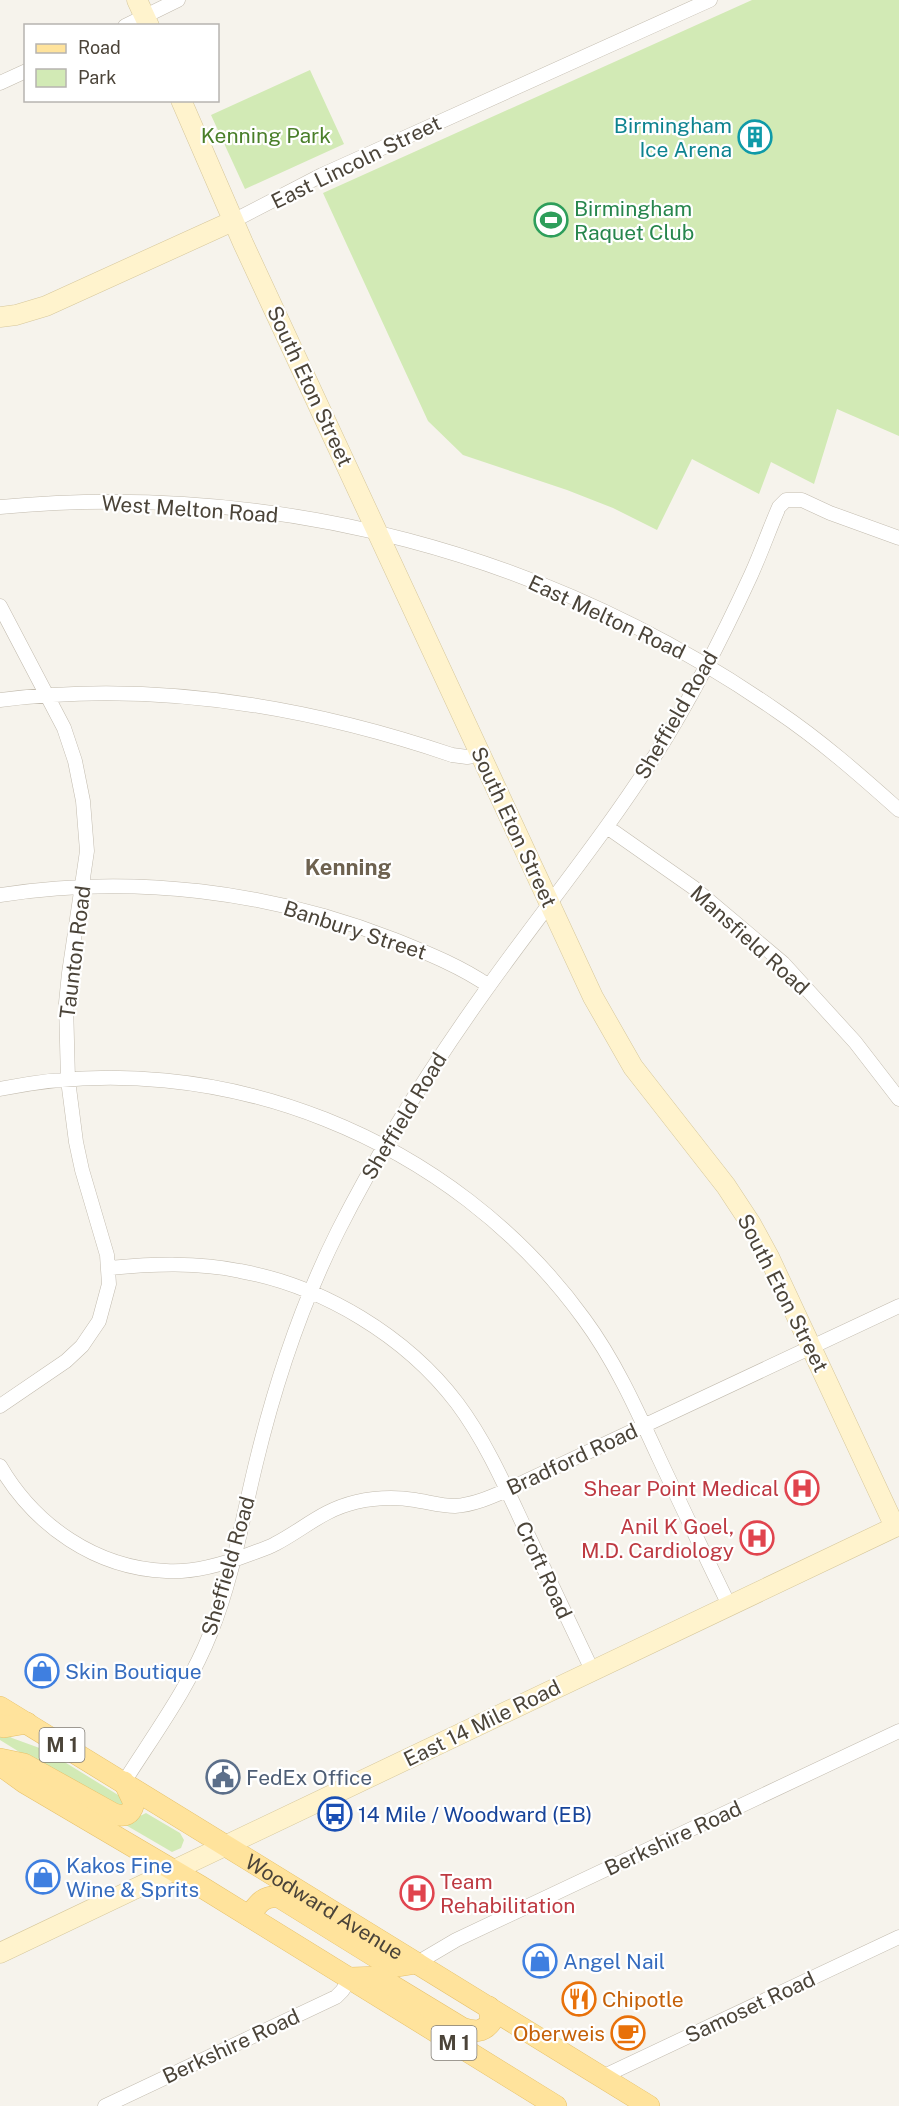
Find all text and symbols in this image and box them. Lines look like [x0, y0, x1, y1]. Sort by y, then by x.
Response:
legend [24, 24, 219, 102]
text: Road [78, 37, 121, 58]
text: Park [78, 67, 116, 88]
street label: East Lincoln Street [267, 110, 445, 214]
place label: Birmingham Ice Arena [614, 113, 732, 162]
building icon: Birmingham Ice Arena [737, 119, 773, 155]
park label: Kenning Park [201, 123, 331, 148]
place label: Birmingham Raquet Club [574, 196, 694, 245]
sports icon: Birmingham Raquet Club [533, 202, 569, 238]
street label: South Eton Street [262, 302, 358, 470]
street label: West Melton Road [101, 490, 279, 528]
street label: East Melton Road [524, 570, 690, 664]
street label: Sheffield Road [629, 646, 723, 784]
street label: South Eton Street [466, 743, 562, 911]
district label: Kenning [305, 854, 392, 880]
street label: Mansfield Road [685, 880, 815, 1000]
street label: Taunton Road [54, 884, 96, 1020]
street label: Banbury Street [280, 895, 430, 965]
street label: Sheffield Road [356, 1048, 452, 1184]
street label: South Eton Street [732, 1210, 834, 1376]
street label: Bradford Road [503, 1418, 641, 1500]
hospital icon: Shear Point Medical [784, 1470, 820, 1506]
place label: Shear Point Medical [583, 1476, 779, 1501]
street label: Sheffield Road [196, 1493, 260, 1639]
place label: Anil K Goel, M.D. Cardiology [581, 1514, 734, 1563]
street label: Croft Road [511, 1517, 577, 1623]
hospital icon: Anil K Goel, M.D. Cardiology [739, 1520, 775, 1556]
shop icon: Skin Boutique [24, 1653, 60, 1689]
place label: Skin Boutique [65, 1659, 202, 1684]
street label: East 14 Mile Road [400, 1674, 564, 1772]
road number: M 1 [40, 1728, 84, 1762]
public building icon: FedEx Office [205, 1759, 241, 1795]
place label: FedEx Office [246, 1765, 372, 1790]
street label: Berkshire Road [600, 1795, 746, 1881]
bus stop icon: 14 Mile / Woodward (EB) [317, 1796, 353, 1832]
place label: 14 Mile / Woodward (EB) [358, 1802, 592, 1827]
street label: Woodward Avenue [241, 1848, 408, 1965]
place label: Kakos Fine Wine & Sprits [66, 1853, 199, 1902]
shop icon: Kakos Fine Wine & Sprits [25, 1859, 61, 1895]
place label: Team Rehabilitation [440, 1869, 575, 1918]
hospital icon: Team Rehabilitation [399, 1875, 435, 1911]
shop icon: Angel Nail [522, 1943, 558, 1979]
place label: Angel Nail [563, 1949, 665, 1974]
street label: Samoset Road [681, 1966, 819, 2048]
restaurant icon: Chipotle [561, 1981, 597, 2017]
place label: Chipotle [602, 1987, 684, 2012]
street label: Berkshire Road [158, 2003, 304, 2089]
cafe icon: Oberweis [610, 2015, 646, 2051]
place label: Oberweis [513, 2021, 605, 2046]
road number: M 1 [432, 2026, 476, 2060]

